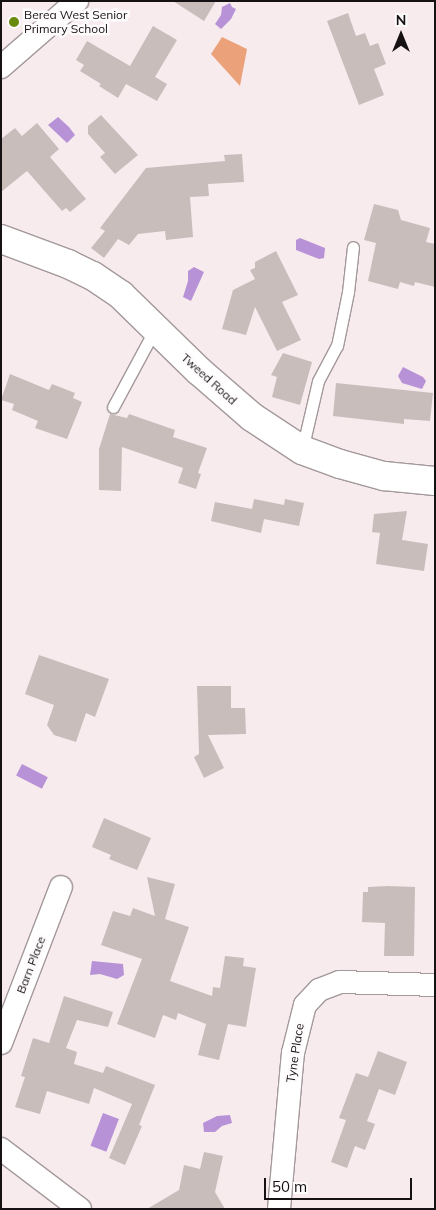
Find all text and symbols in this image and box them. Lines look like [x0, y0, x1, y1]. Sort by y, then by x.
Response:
place label: Berea West Senior Primary School [24, 8, 127, 36]
north arrow [376, 10, 426, 60]
text: N [396, 11, 406, 29]
marker: Berea West Senior Primary School [8, 16, 20, 28]
street label: Tweed Road [178, 350, 240, 408]
street label: Barn Place [14, 934, 48, 996]
street label: Tyne Place [283, 1022, 307, 1084]
scale bar [266, 1168, 414, 1200]
text: 50 m [272, 1177, 307, 1196]

